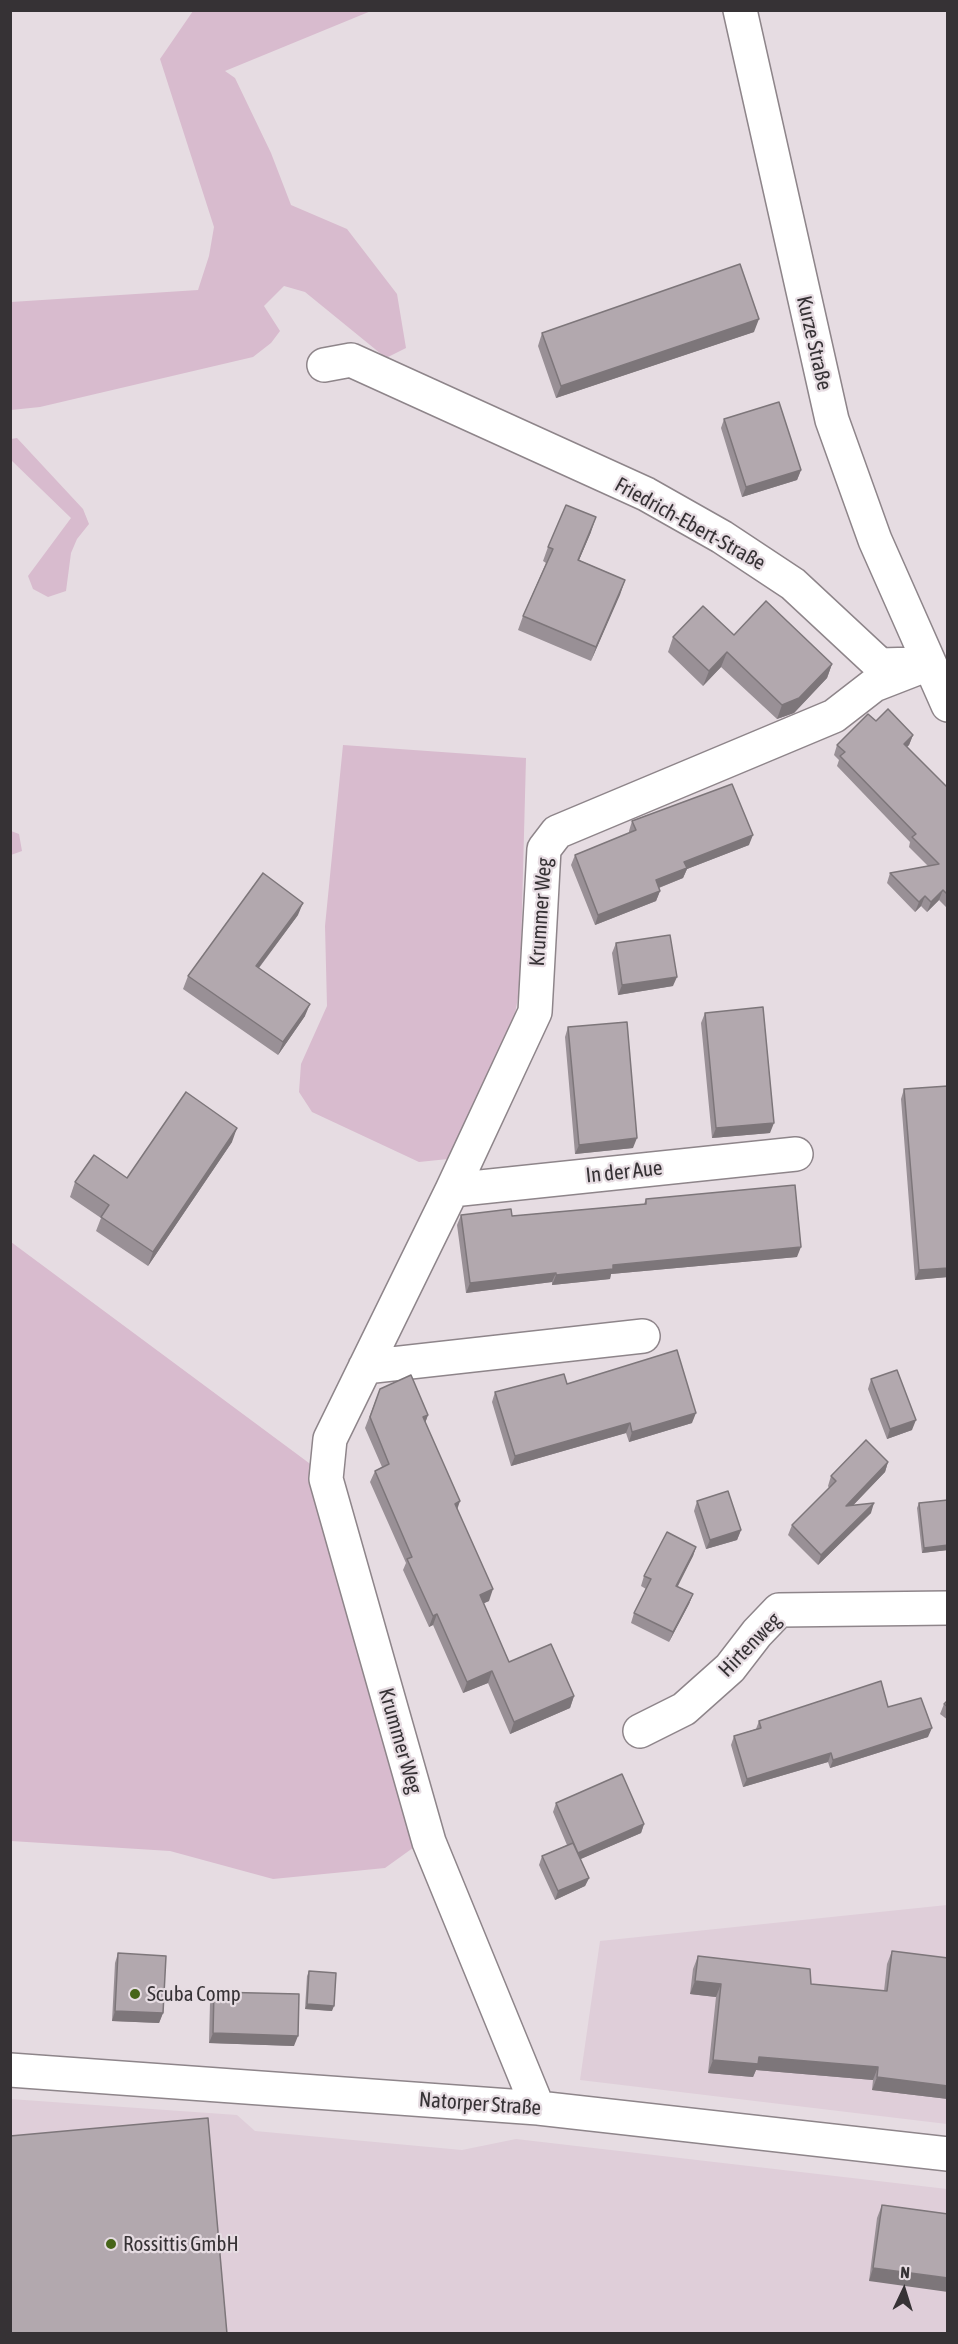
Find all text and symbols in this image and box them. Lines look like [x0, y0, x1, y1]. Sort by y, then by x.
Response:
street label: Kurze Straße [791, 293, 837, 393]
street label: Friedrich-Ebert-Straße [610, 472, 770, 576]
street label: Krummer Weg [525, 857, 557, 967]
street label: In der Aue [584, 1155, 664, 1189]
street label: Hirtenweg [713, 1608, 787, 1682]
street label: Krummer Weg [373, 1685, 427, 1797]
place label: Scuba Comp [147, 1981, 241, 2007]
marker: Scuba Comp [128, 1987, 142, 2001]
street label: Natorper Straße [418, 2087, 542, 2121]
place label: Rossittis GmbH [123, 2231, 239, 2257]
marker: Rossittis GmbH [104, 2237, 118, 2251]
north arrow [874, 2260, 934, 2320]
text: N [900, 2263, 911, 2281]

